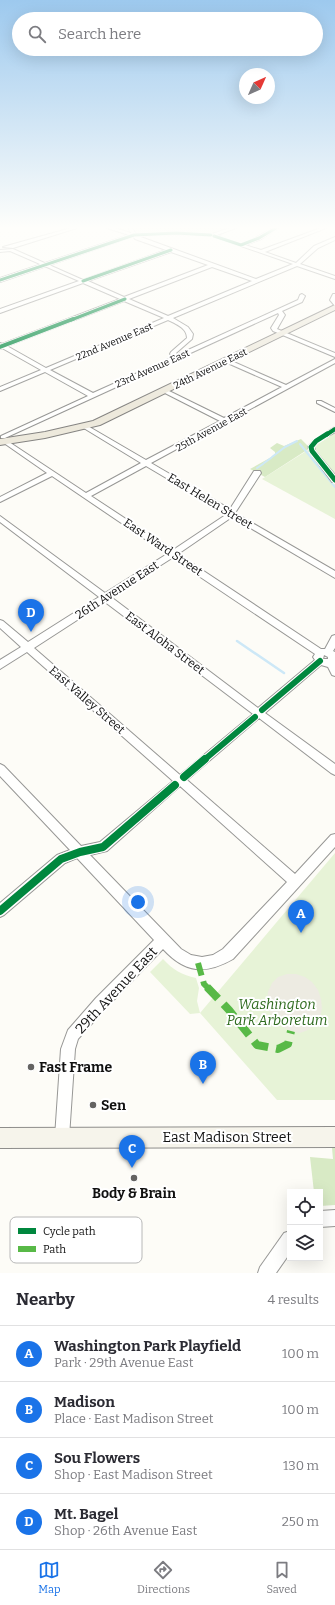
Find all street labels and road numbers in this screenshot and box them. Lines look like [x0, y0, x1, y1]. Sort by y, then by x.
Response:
street label: 22nd Avenue East [74, 320, 155, 364]
street label: 24th Avenue East [172, 346, 249, 392]
street label: 23rd Avenue East [113, 347, 192, 391]
street label: 25th Avenue East [174, 405, 250, 454]
street label: East Helen Street [165, 470, 255, 532]
street label: East Ward Street [121, 515, 206, 579]
street label: 26th Avenue East [73, 558, 162, 622]
street label: East Aloha Street [123, 609, 208, 678]
street label: East Valley Street [46, 663, 128, 737]
street label: 29th Avenue East [72, 944, 161, 1037]
street label: East Madison Street [163, 1129, 291, 1146]

